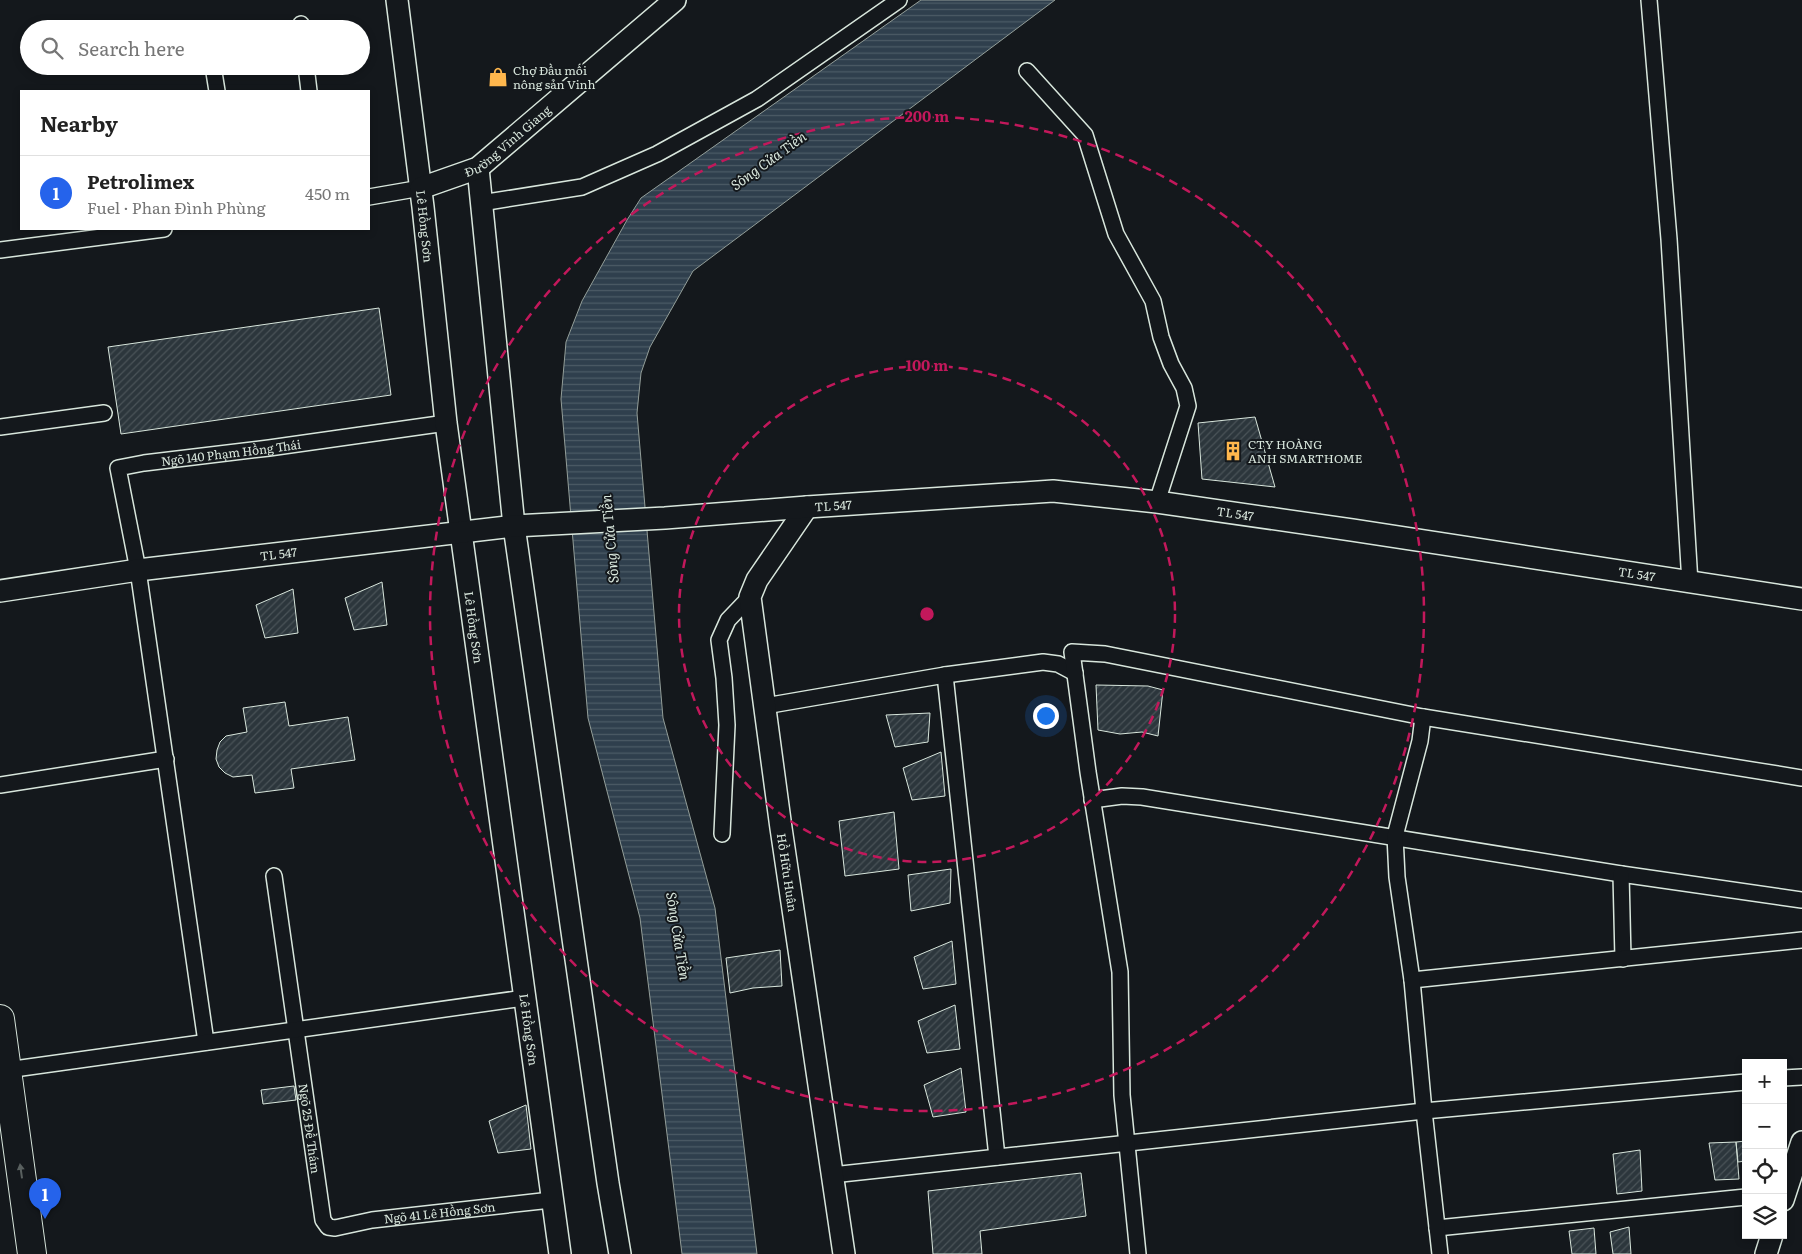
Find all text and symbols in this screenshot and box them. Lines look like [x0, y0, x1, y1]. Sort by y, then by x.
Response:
search box [20, 20, 370, 75]
icon: search [38, 34, 66, 62]
text: Search here [78, 34, 185, 62]
place label: Chợ Đầu mối nông sản Vinh [513, 61, 596, 93]
shop icon: Chợ Đầu mối nông sản Vinh [487, 66, 509, 88]
street label: Đường Vĩnh Giang [462, 101, 555, 181]
text: 200 m [905, 104, 949, 127]
text: Nearby [40, 107, 118, 138]
water label: Sông Cửa Tiền [726, 125, 810, 194]
text: Petrolimex [87, 167, 194, 195]
text: 1 [53, 181, 59, 205]
text: 450 m [305, 181, 350, 205]
street label: Lê Hồng Sơn [412, 189, 438, 263]
text: Fuel · Phan Đình Phùng [87, 195, 266, 219]
text: 100 m [906, 353, 948, 376]
street label: Ngõ 140 Phạm Hồng Thái [160, 435, 302, 470]
place label: CTY HOÀNG ANH SMARTHOME [1248, 435, 1363, 467]
building icon: CTY HOÀNG ANH SMARTHOME [1222, 440, 1244, 462]
water label: Sông Cửa Tiền [595, 493, 623, 584]
street label: TL 547 [814, 495, 852, 515]
street label: TL 547 [1216, 502, 1255, 525]
street label: TL 547 [259, 542, 298, 565]
street label: TL 547 [1617, 562, 1657, 585]
street label: Lê Hồng Sơn [460, 590, 488, 664]
centre of rings [918, 605, 936, 623]
your location [1033, 703, 1059, 729]
street label: Hồ Hữu Huân [773, 832, 802, 913]
water label: Sông Cửa Tiền [662, 891, 696, 982]
street label: Lê Hồng Sơn [515, 992, 543, 1067]
map controls [1742, 1059, 1787, 1239]
button: + [1742, 1059, 1787, 1104]
street label: Ngõ 25 Đề Thám [295, 1082, 325, 1175]
button: − [1742, 1104, 1787, 1149]
button: locate [1742, 1149, 1787, 1194]
one-way arrow [17, 1163, 25, 1179]
pin: 1 [29, 1178, 61, 1219]
button: layers [1742, 1194, 1787, 1239]
street label: Ngõ 41 Lê Hồng Sơn [383, 1197, 496, 1228]

